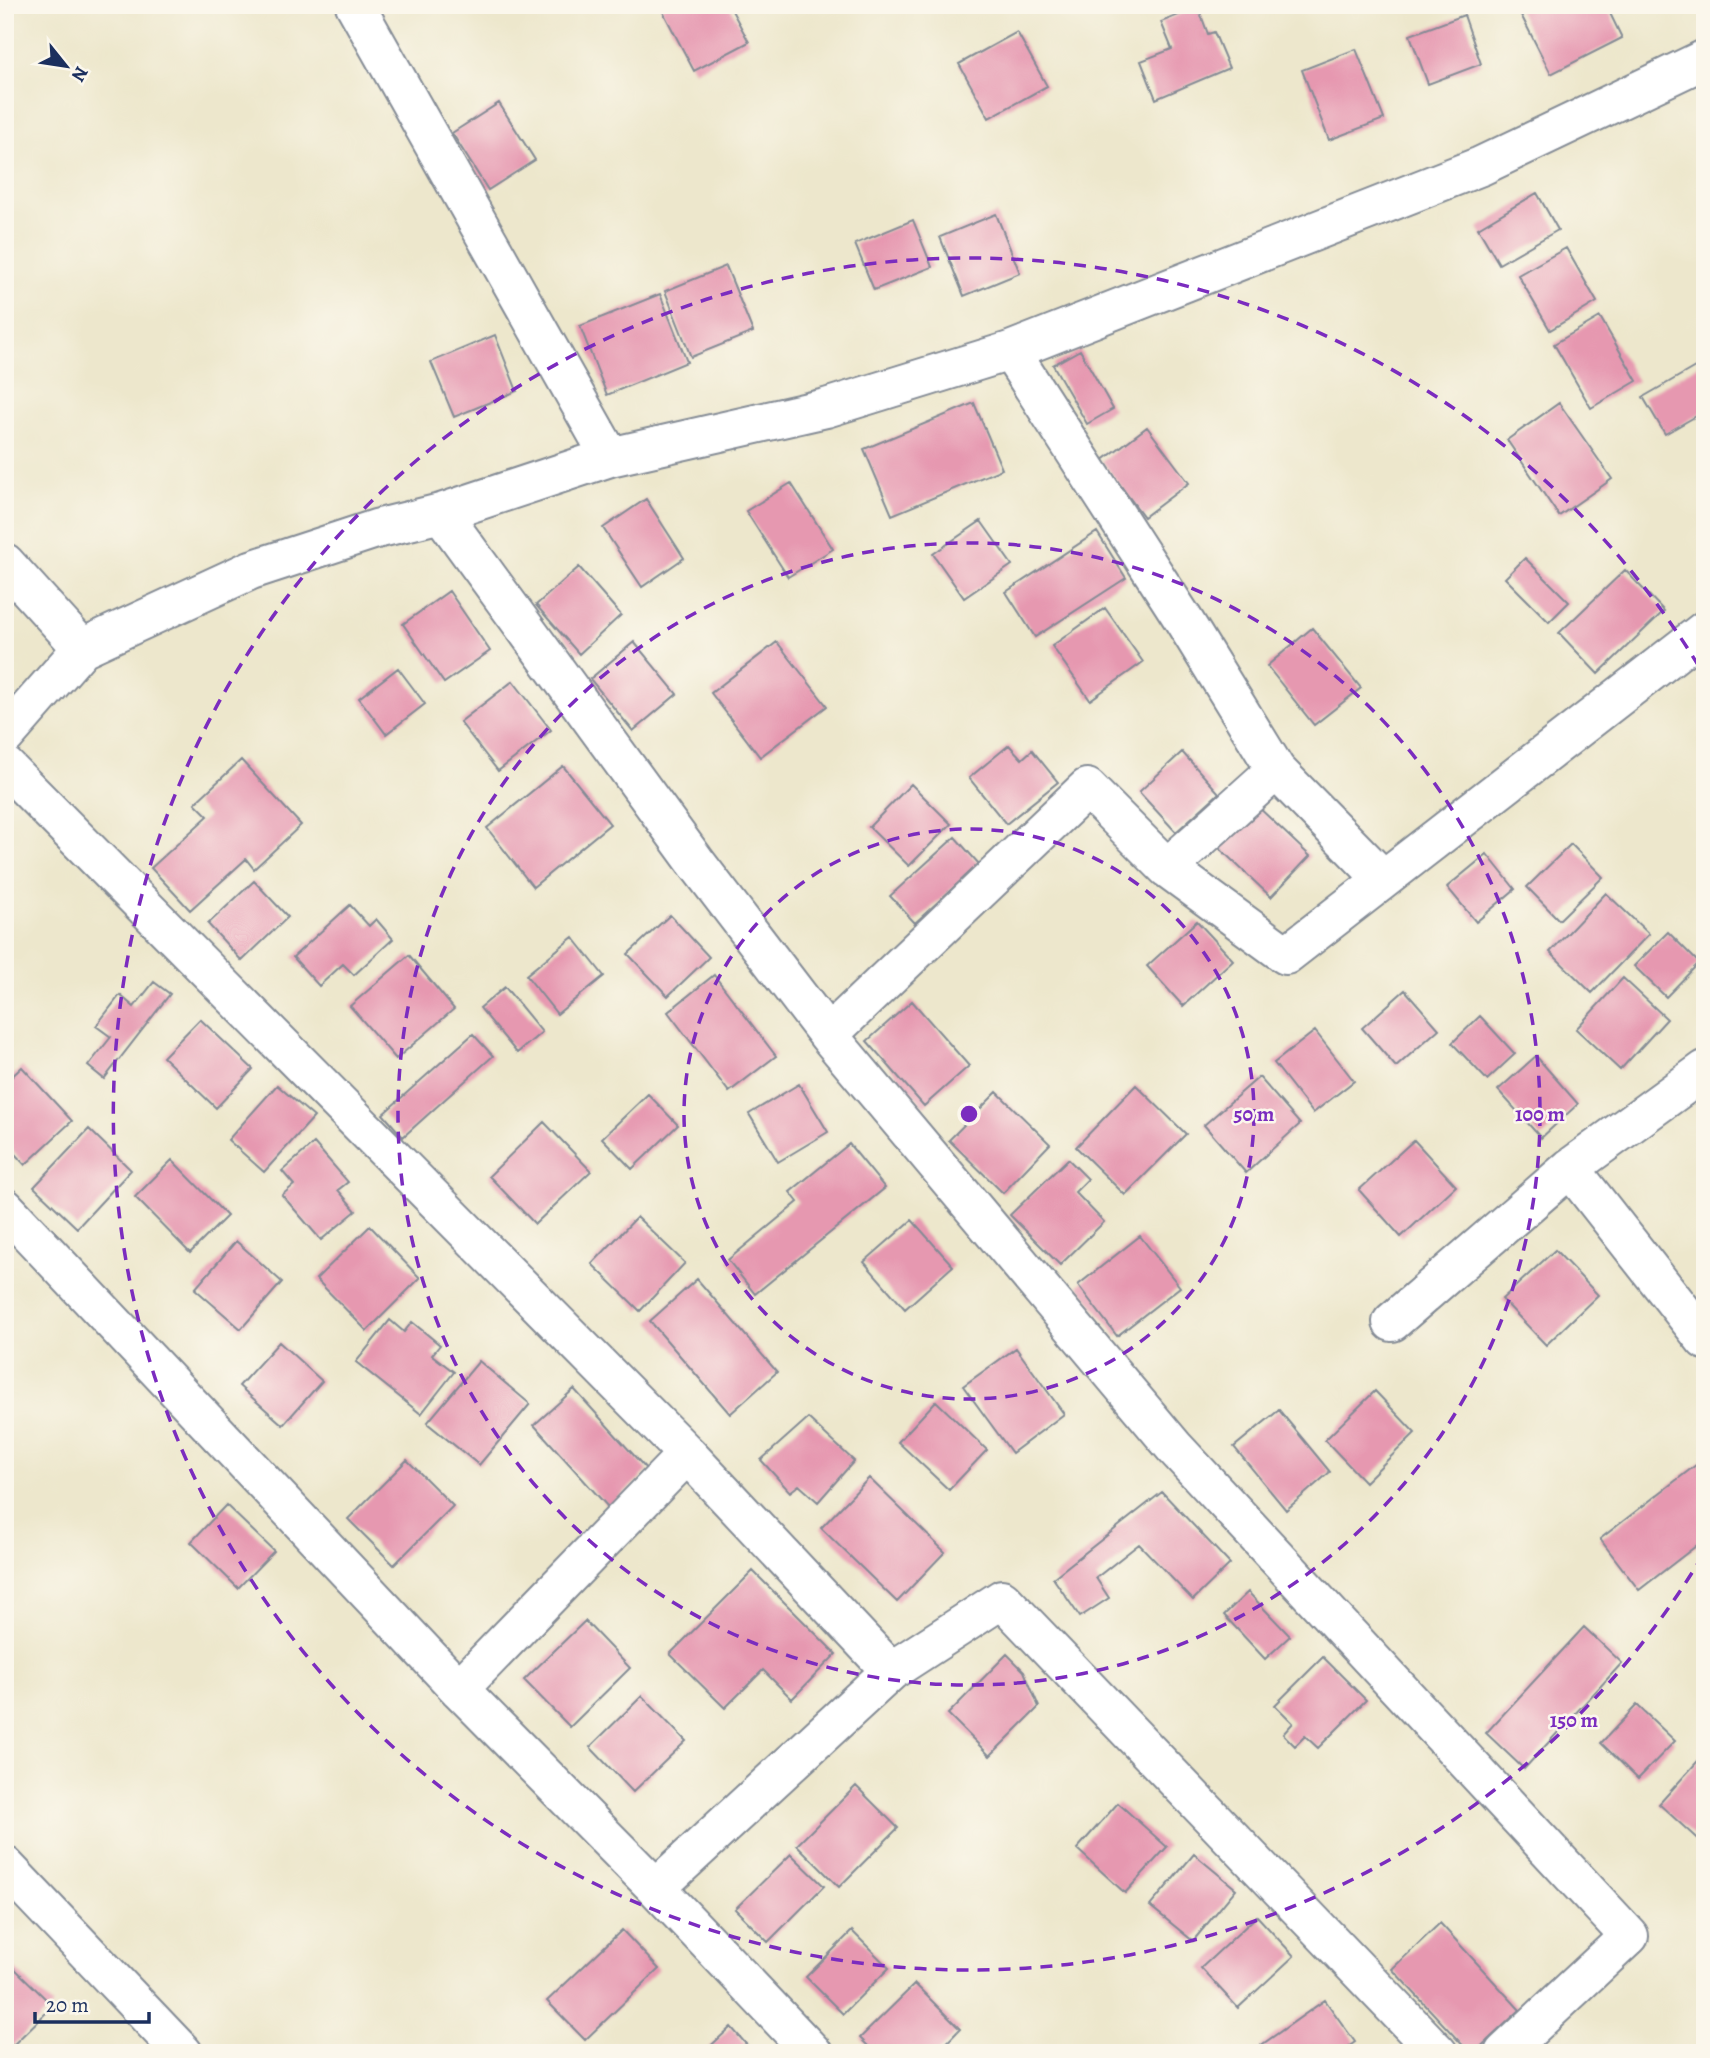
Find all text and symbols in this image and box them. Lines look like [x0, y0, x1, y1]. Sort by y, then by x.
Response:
north arrow [32, 32, 102, 102]
text: N [65, 62, 95, 87]
text: 50 m [1234, 1100, 1275, 1128]
text: 100 m [1515, 1100, 1565, 1128]
centre of rings [957, 1102, 981, 1126]
text: 150 m [1550, 1706, 1599, 1734]
scale bar [35, 1981, 149, 2025]
text: 20 m [46, 1991, 89, 2019]

